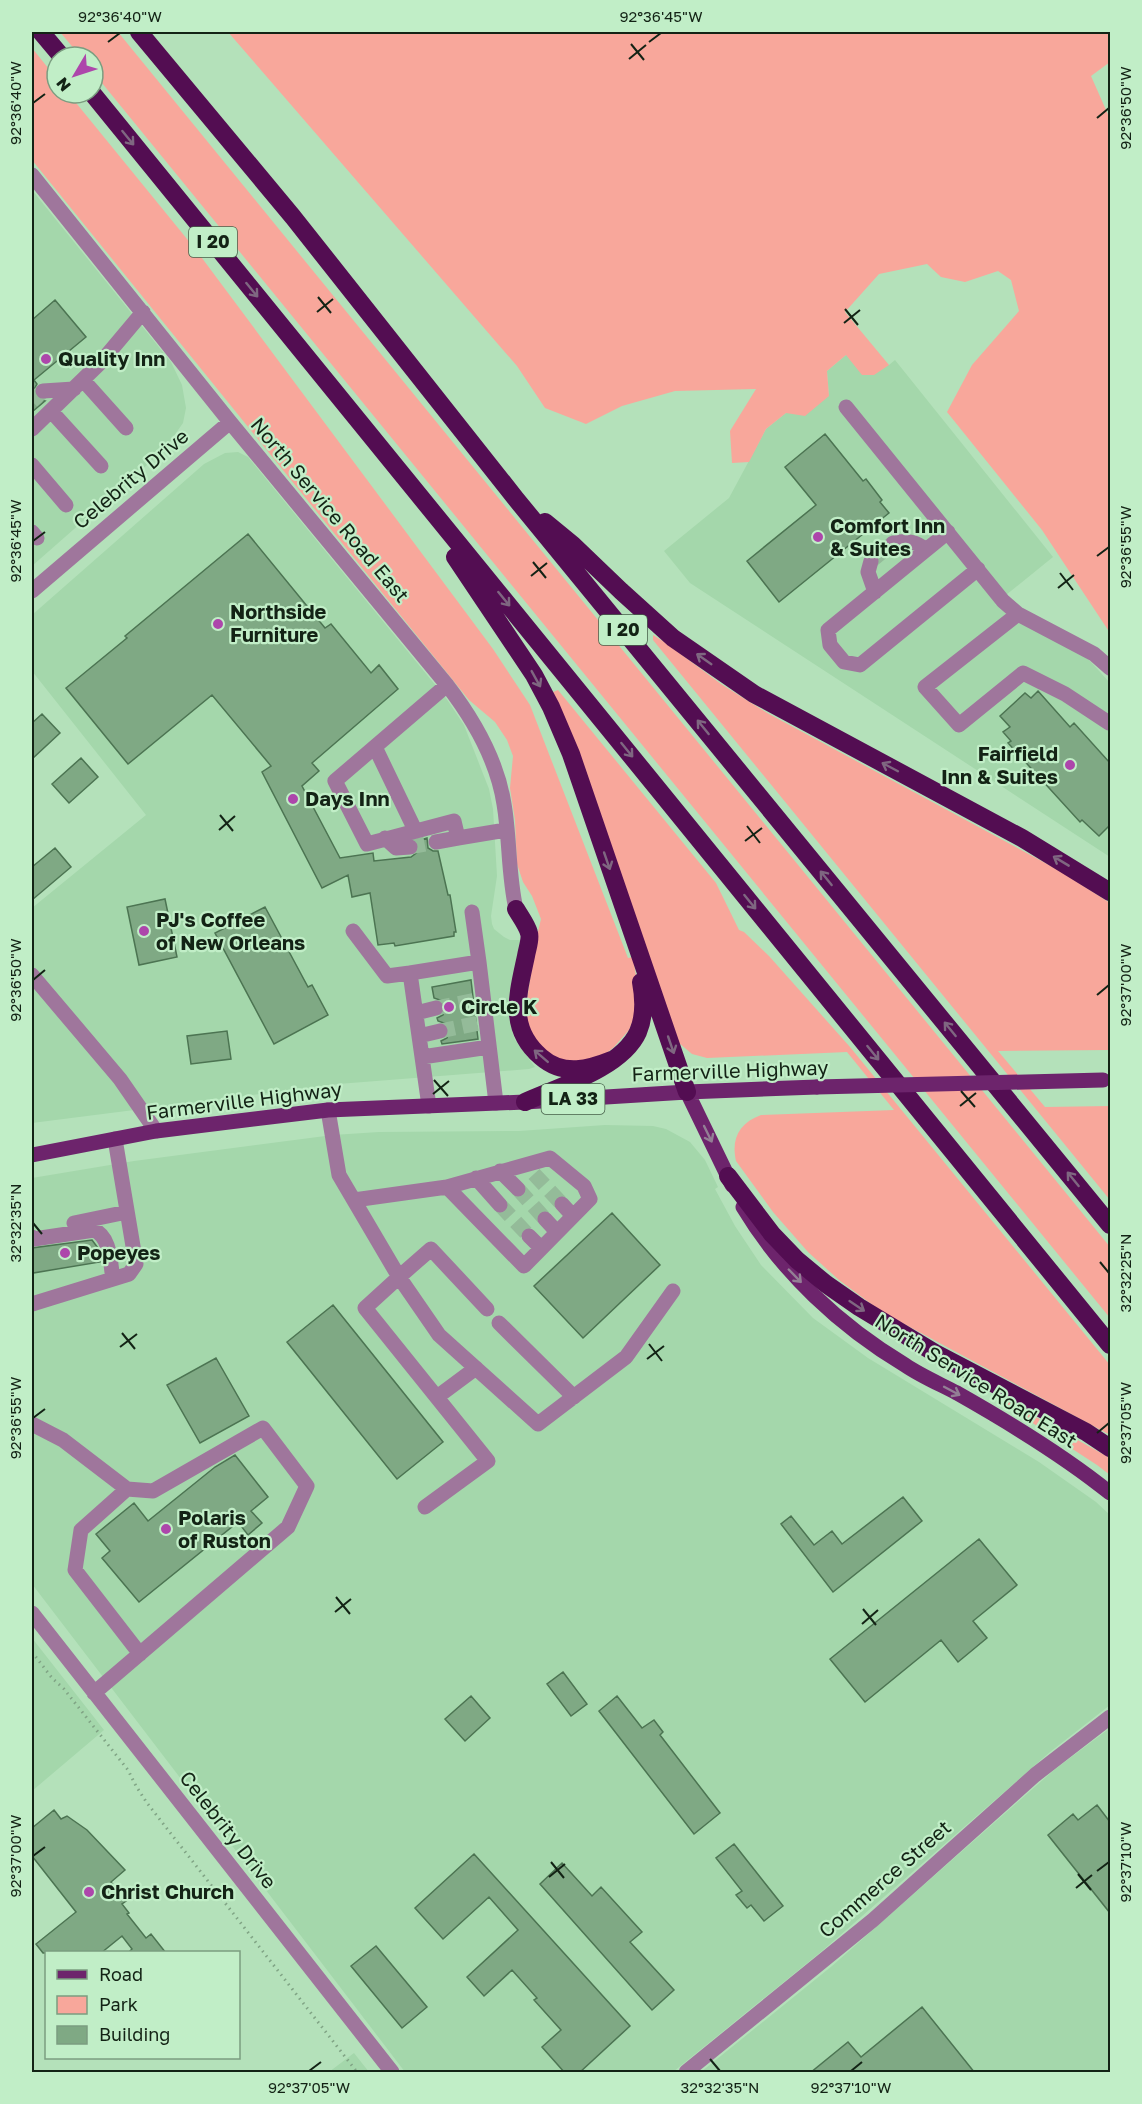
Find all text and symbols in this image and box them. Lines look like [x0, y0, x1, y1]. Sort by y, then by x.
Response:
text: 92°36'40"W [78, 7, 162, 25]
text: 92°36'45"W [619, 7, 703, 25]
north arrow [45, 45, 105, 105]
text: 92°36'40"W [6, 61, 24, 145]
text: 92°36'50"W [1116, 66, 1134, 150]
text: N [52, 73, 75, 95]
one-way arrow [122, 130, 135, 146]
road number: I 20 [189, 227, 237, 257]
one-way arrow [245, 281, 258, 297]
place label: Quality Inn [58, 346, 165, 370]
marker: Quality Inn [39, 352, 53, 366]
street label: North Service Road East [247, 412, 415, 606]
street label: Celebrity Drive [68, 423, 193, 533]
text: 92°36'45"W [6, 499, 24, 583]
text: 92°36'55"W [1116, 506, 1134, 588]
place label: Comfort Inn & Suites [830, 513, 945, 560]
marker: Comfort Inn & Suites [811, 530, 825, 544]
one-way arrow [497, 591, 510, 607]
place label: Northside Furniture [230, 599, 326, 646]
road number: I 20 [599, 615, 647, 645]
marker: Northside Furniture [211, 617, 225, 631]
one-way arrow [696, 653, 712, 665]
one-way arrow [531, 670, 542, 688]
one-way arrow [696, 719, 709, 735]
place label: Fairfield Inn & Suites [941, 741, 1058, 788]
one-way arrow [620, 742, 633, 758]
marker: Fairfield Inn & Suites [1063, 758, 1077, 772]
one-way arrow [882, 761, 899, 773]
place label: Days Inn [305, 786, 390, 810]
marker: Days Inn [286, 792, 300, 806]
one-way arrow [602, 851, 613, 870]
one-way arrow [1053, 855, 1070, 867]
one-way arrow [820, 870, 833, 886]
one-way arrow [743, 893, 756, 909]
place label: PJ's Coffee of New Orleans [156, 907, 305, 954]
marker: PJ's Coffee of New Orleans [137, 924, 151, 938]
text: 92°36'50"W [6, 938, 24, 1022]
text: 92°37'00"W [1116, 944, 1134, 1026]
place label: Circle K [461, 994, 538, 1018]
marker: Circle K [442, 1000, 456, 1014]
one-way arrow [943, 1021, 956, 1037]
one-way arrow [666, 1035, 677, 1054]
one-way arrow [866, 1045, 879, 1061]
one-way arrow [533, 1049, 549, 1062]
street label: Farmerville Highway [631, 1055, 829, 1085]
street label: Farmerville Highway [145, 1076, 343, 1124]
road number: LA 33 [542, 1084, 604, 1114]
one-way arrow [702, 1124, 714, 1142]
one-way arrow [1067, 1171, 1080, 1187]
text: 32°32'35"N [6, 1184, 24, 1262]
text: 32°32'25"N [1116, 1234, 1134, 1312]
place label: Popeyes [77, 1240, 161, 1264]
marker: Popeyes [58, 1246, 72, 1260]
one-way arrow [788, 1268, 803, 1283]
one-way arrow [848, 1300, 865, 1312]
street label: North Service Road East [871, 1308, 1082, 1452]
text: 92°36'55"W [6, 1377, 24, 1459]
text: 92°37'05"W [1116, 1382, 1134, 1464]
one-way arrow [942, 1386, 960, 1397]
place label: Polaris of Ruston [178, 1505, 271, 1552]
marker: Polaris of Ruston [159, 1522, 173, 1536]
street label: Celebrity Drive [175, 1766, 282, 1893]
street label: Commerce Street [813, 1814, 955, 1942]
text: 92°37'00"W [6, 1815, 24, 1897]
text: 92°37'10"W [1116, 1822, 1134, 1902]
place label: Christ Church [101, 1879, 234, 1903]
marker: Christ Church [82, 1885, 96, 1899]
legend [45, 1951, 240, 2059]
text: Road [99, 1963, 143, 1985]
text: Park [99, 1993, 138, 2015]
text: Building [99, 2023, 170, 2045]
text: 92°37'05"W [268, 2078, 350, 2096]
text: 32°32'35"N [681, 2078, 759, 2096]
text: 92°37'10"W [811, 2078, 891, 2096]

